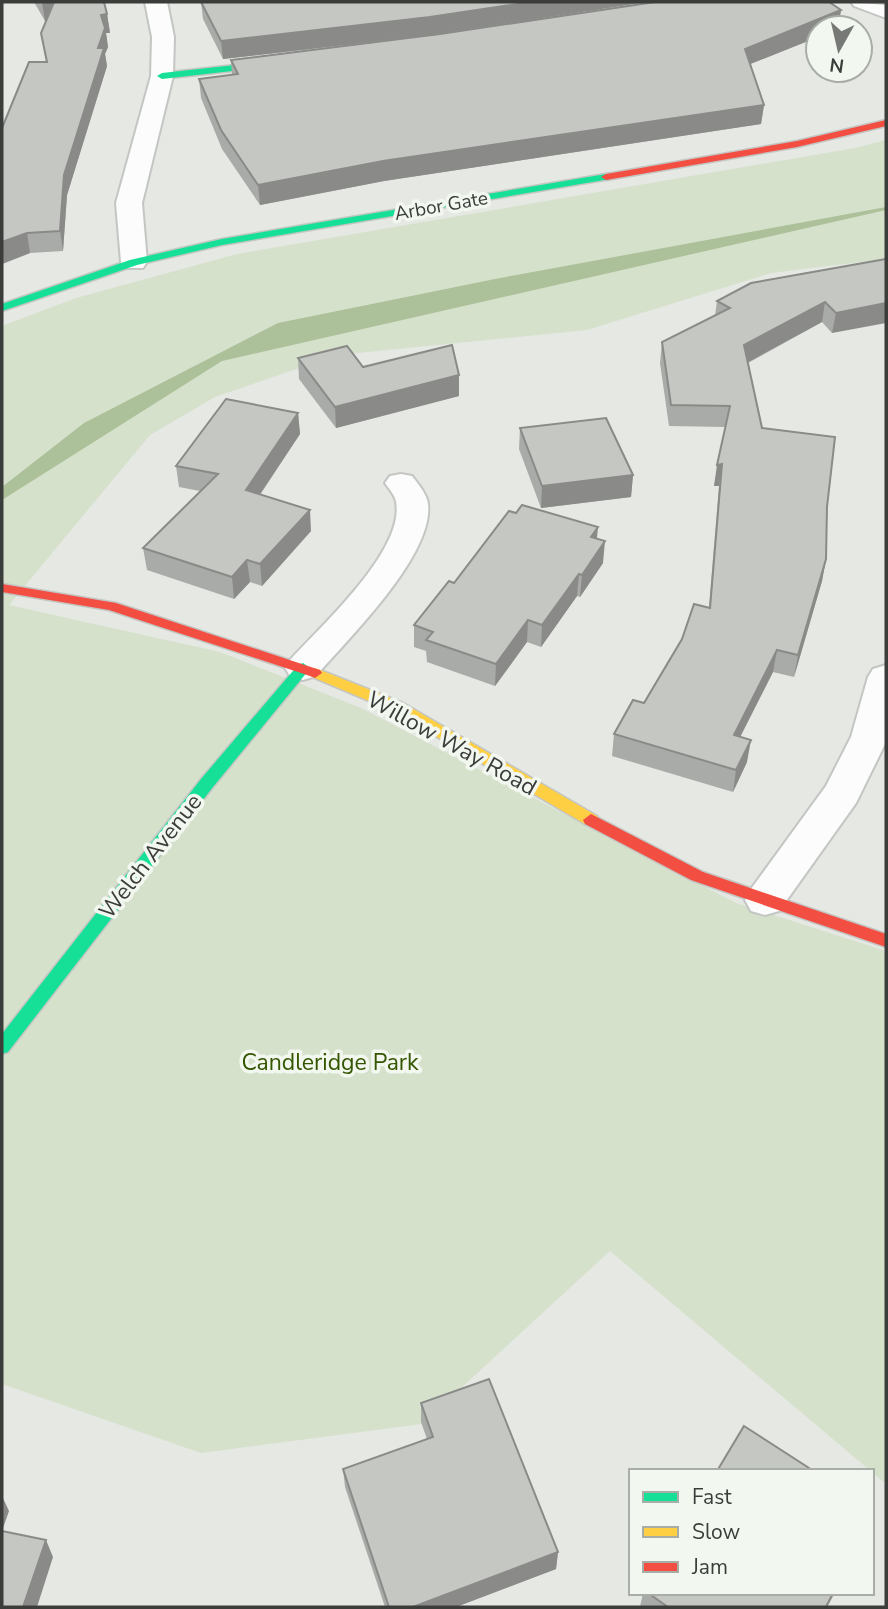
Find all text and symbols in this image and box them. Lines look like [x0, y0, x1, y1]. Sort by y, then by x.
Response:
north arrow [804, 14, 874, 84]
text: N [828, 51, 846, 79]
street label: Arbor Gate [392, 185, 490, 227]
street label: Willow Way Road [361, 684, 542, 803]
street label: Welch Avenue [92, 787, 209, 925]
park label: Candleridge Park [241, 1047, 419, 1078]
legend [629, 1469, 874, 1595]
text: Fast [692, 1483, 732, 1511]
text: Slow [692, 1518, 741, 1546]
text: Jam [691, 1553, 728, 1581]

